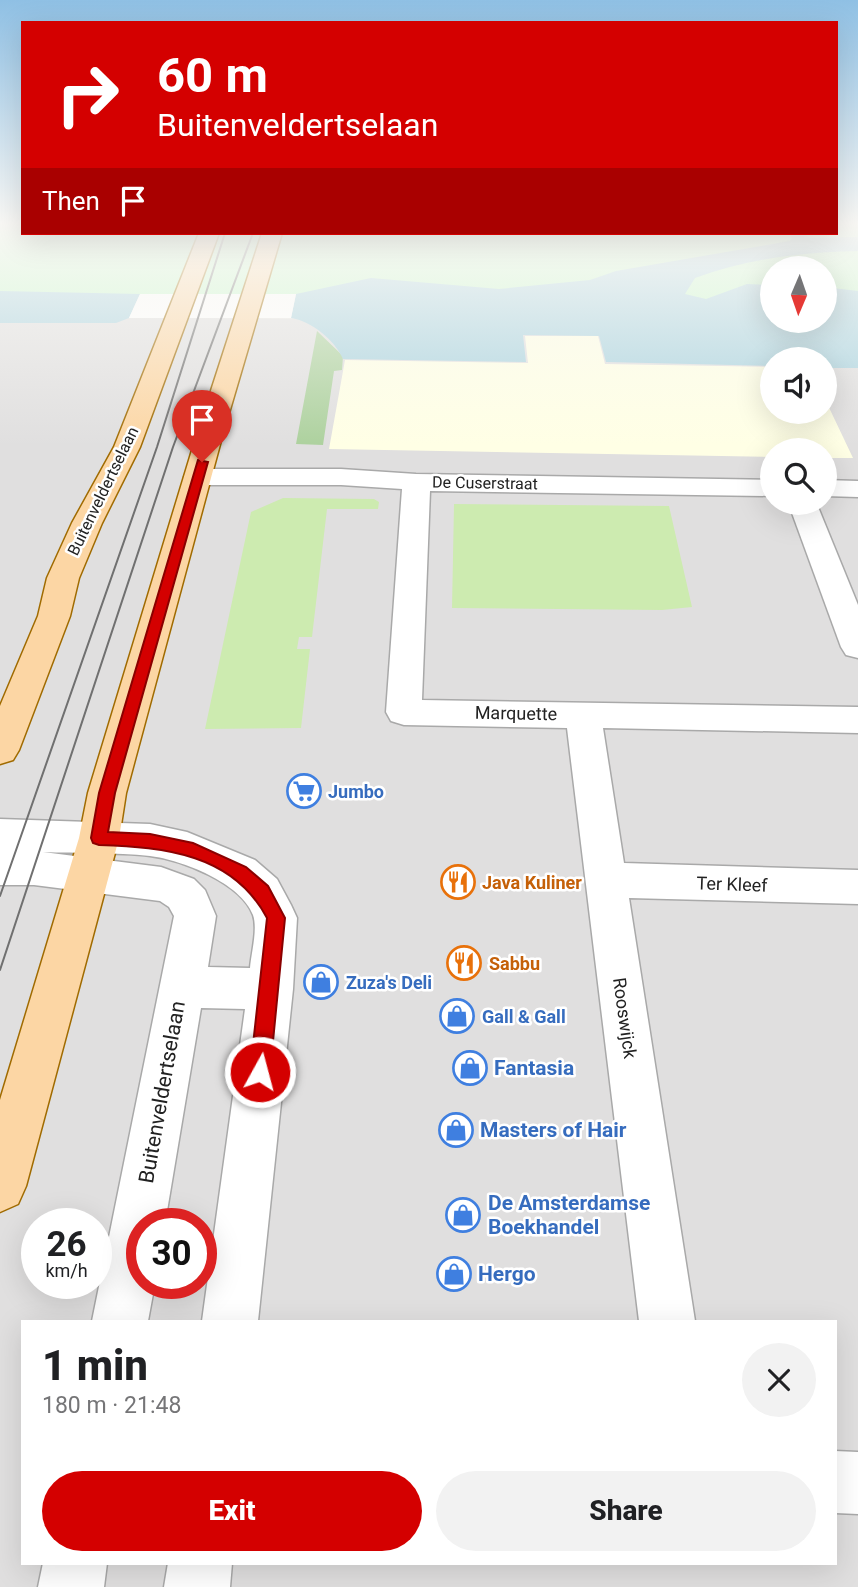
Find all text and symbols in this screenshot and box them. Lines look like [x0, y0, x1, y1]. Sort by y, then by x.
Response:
text: 60 m [157, 47, 268, 104]
icon: right [42, 49, 133, 140]
text: Buitenveldertselaan [157, 106, 438, 144]
icon: arrive [114, 182, 152, 220]
text: Then [42, 186, 100, 216]
north arrow [760, 256, 836, 332]
map controls [760, 256, 837, 515]
button: sound [760, 347, 837, 424]
pin [172, 390, 232, 462]
icon: arrive [183, 401, 221, 439]
street label: Buitenveldertselaan [64, 424, 142, 558]
button: search [760, 438, 837, 515]
street label: De Cuserstraat [432, 473, 538, 493]
street label: Marquette [475, 702, 557, 724]
supermarket icon: Jumbo [285, 772, 323, 810]
place label: Jumbo [328, 781, 384, 802]
restaurant icon: Java Kuliner [439, 863, 477, 901]
place label: Java Kuliner [482, 872, 582, 893]
street label: Ter Kleef [696, 872, 769, 896]
restaurant icon: Sabbu [445, 944, 483, 982]
place label: Sabbu [489, 953, 540, 974]
shop icon: Zuza's Deli [302, 963, 340, 1001]
place label: Zuza's Deli [346, 972, 432, 993]
street label: Rooswijck [609, 976, 641, 1061]
shop icon: Gall & Gall [438, 997, 476, 1035]
street label: Buitenveldertselaan [134, 999, 190, 1185]
place label: Gall & Gall [482, 1006, 566, 1027]
position arrow [223, 1035, 297, 1109]
shop icon: Fantasia [451, 1049, 489, 1087]
place label: Fantasia [494, 1056, 574, 1080]
shop icon: Masters of Hair [437, 1111, 475, 1149]
place label: Masters of Hair [480, 1118, 627, 1142]
place label: De Amsterdamse Boekhandel [488, 1191, 650, 1239]
shop icon: De Amsterdamse Boekhandel [444, 1196, 482, 1234]
speed limit sign: 30 [126, 1208, 217, 1299]
text: 26 [46, 1224, 87, 1265]
shop icon: Hergo [435, 1255, 473, 1293]
text: km/h [45, 1260, 88, 1281]
place label: Hergo [478, 1262, 536, 1286]
text: 1 min [42, 1341, 148, 1390]
button: close [742, 1343, 816, 1417]
text: 180 m · 21:48 [42, 1392, 181, 1419]
button: Exit [42, 1471, 422, 1551]
button: Share [436, 1471, 816, 1551]

